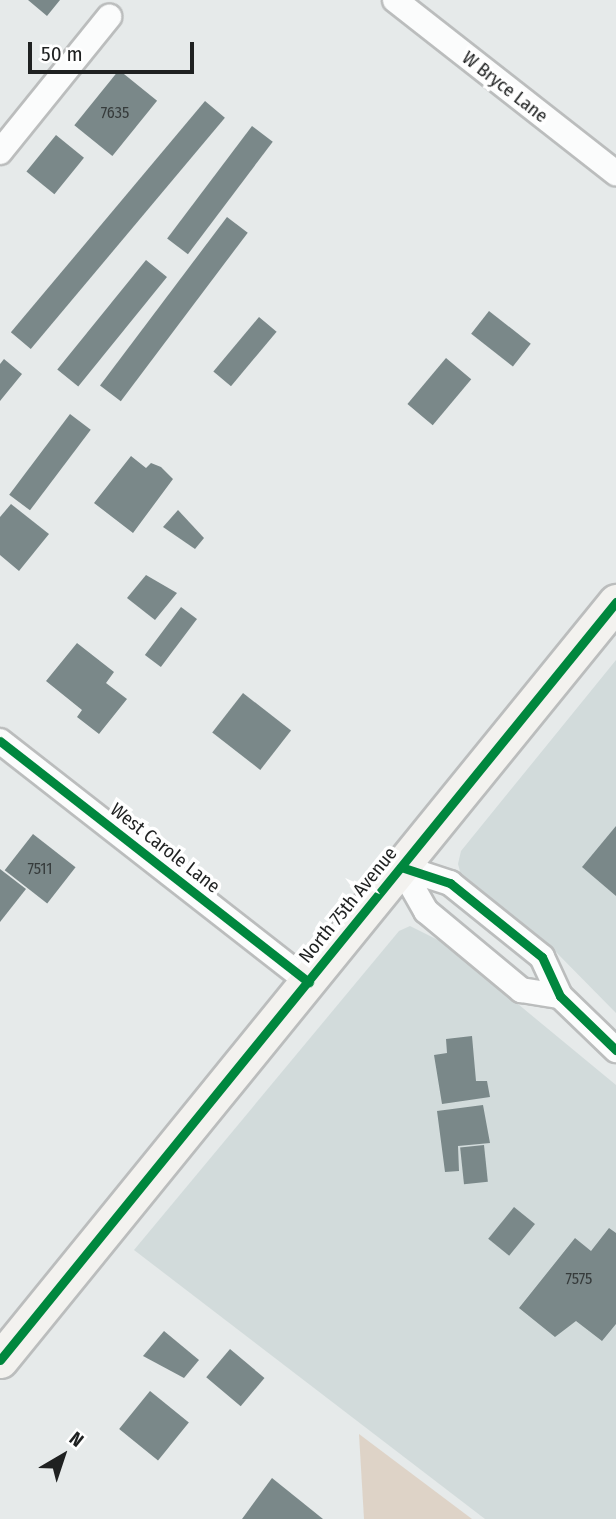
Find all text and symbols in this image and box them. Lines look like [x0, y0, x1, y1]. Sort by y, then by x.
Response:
scale bar [32, 28, 198, 72]
text: 50 m [41, 41, 83, 67]
street label: W Bryce Lane [458, 46, 552, 128]
house number: 7635 [101, 103, 129, 123]
street label: West Carole Lane [106, 798, 224, 898]
street label: North 75th Avenue [294, 842, 402, 968]
house number: 7511 [27, 859, 53, 879]
house number: 7575 [566, 1269, 592, 1289]
north arrow [28, 1421, 98, 1491]
text: N [65, 1427, 88, 1452]

